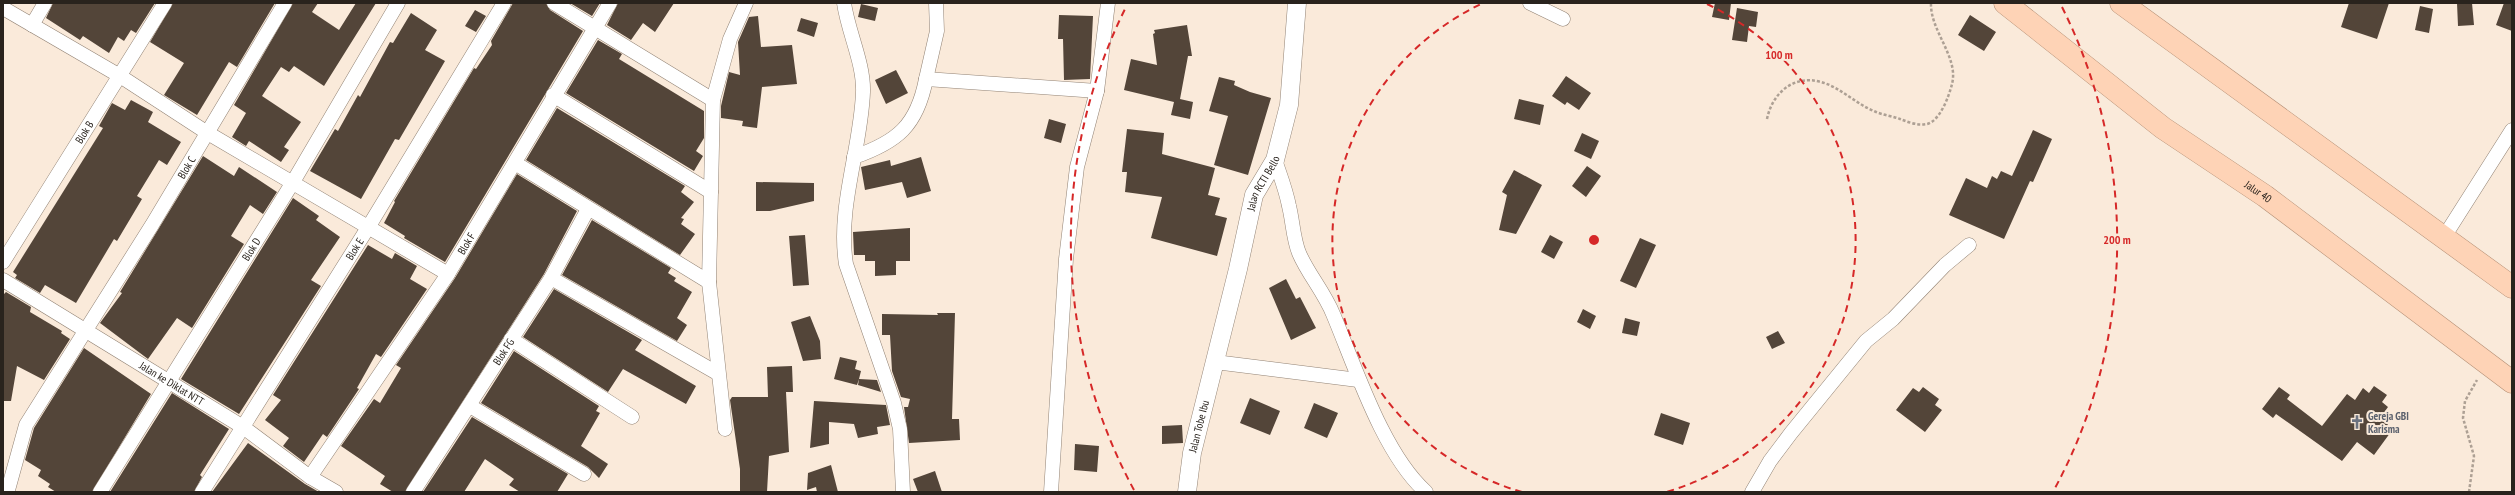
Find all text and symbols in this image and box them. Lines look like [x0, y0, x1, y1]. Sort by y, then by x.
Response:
text: 100 m [1765, 47, 1793, 62]
street label: Blok B [72, 118, 96, 146]
street label: Blok C [174, 154, 199, 181]
street label: Jalan RCTI Bello [1244, 154, 1283, 213]
street label: Jalur 40 [2241, 177, 2275, 206]
street label: Blok F [454, 229, 478, 257]
text: 200 m [2103, 232, 2131, 247]
centre of rings [1587, 233, 1601, 247]
street label: Blok D [239, 235, 264, 263]
street label: Blok E [342, 235, 367, 263]
street label: Blok FG [490, 336, 517, 368]
street label: Jalan ke Diklat NTT [136, 358, 207, 409]
street label: Jalan Tobe Ibu [1185, 398, 1212, 455]
place label: Gereja GBI Karisma [2368, 409, 2409, 436]
church icon: Gereja GBI Karisma [2349, 414, 2365, 430]

